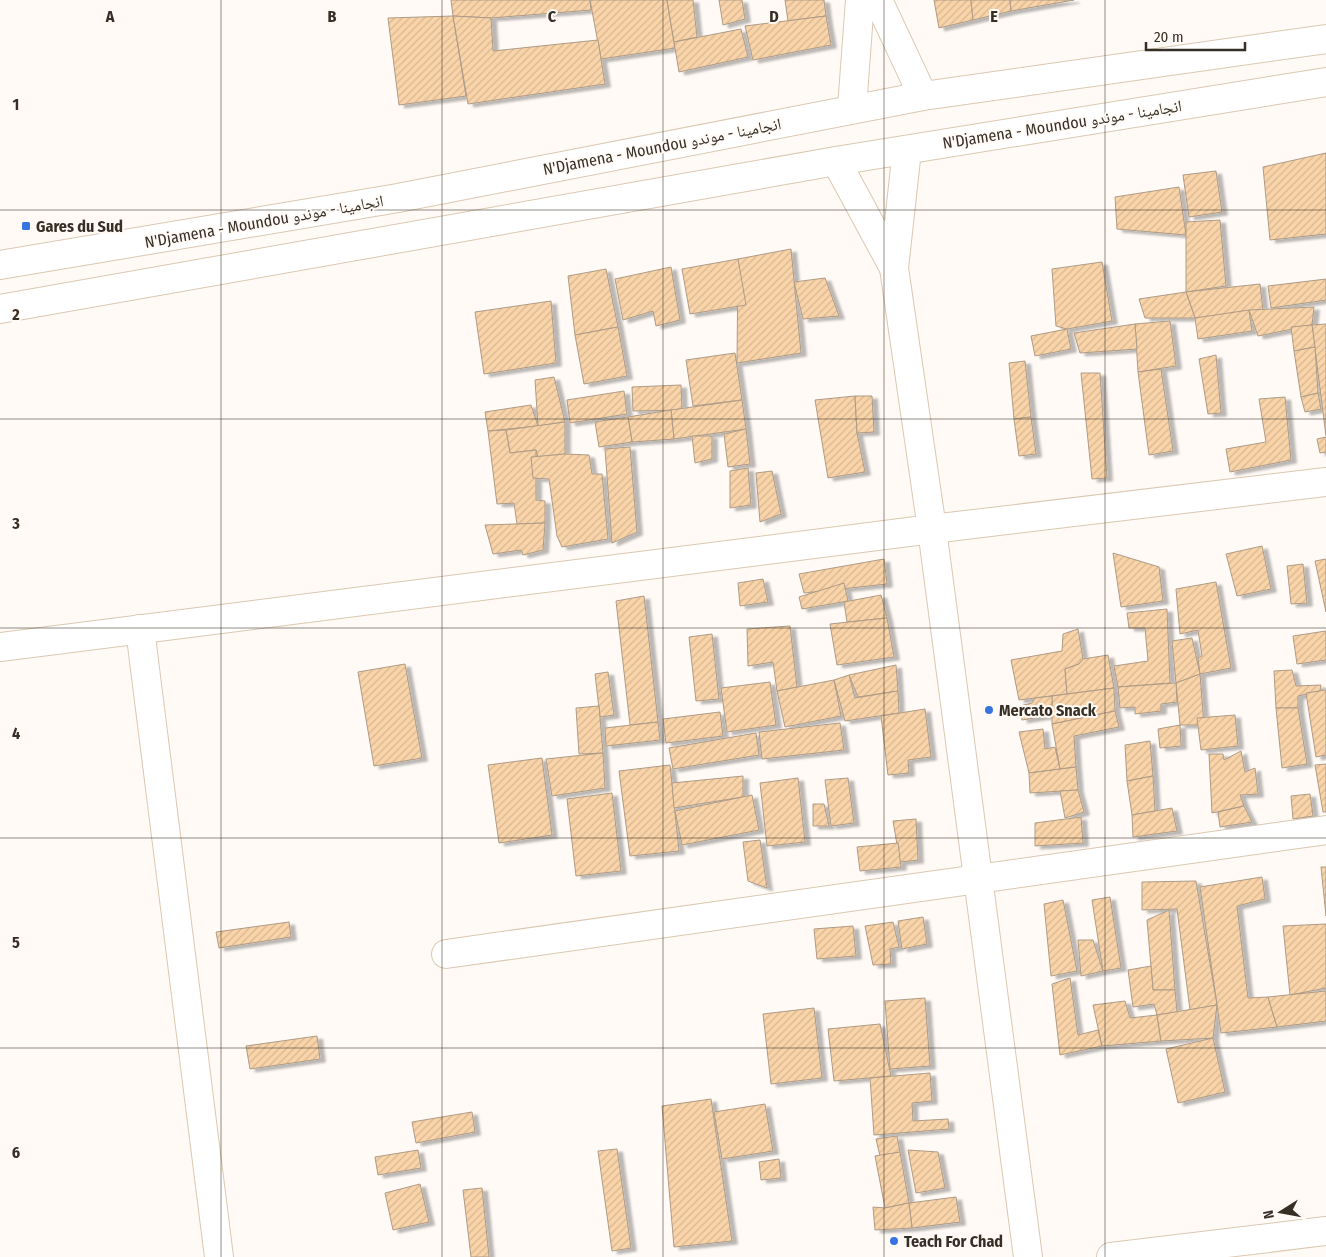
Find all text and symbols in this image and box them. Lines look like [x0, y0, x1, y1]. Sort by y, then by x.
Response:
text: A [105, 7, 115, 26]
text: B [328, 7, 337, 26]
text: C [548, 7, 557, 26]
text: D [769, 7, 779, 26]
text: E [990, 7, 998, 26]
scale bar [1146, 20, 1245, 52]
text: 20 m [1154, 28, 1184, 46]
text: 1 [13, 95, 19, 114]
street label: N'Djamena - Moundou انجامينا - موندو [941, 96, 1183, 153]
street label: N'Djamena - Moundou انجامينا - موندو [541, 114, 783, 179]
street label: N'Djamena - Moundou انجامينا - موندو [143, 191, 385, 252]
place label: Gares du Sud [36, 217, 123, 236]
marker: Gares du Sud [20, 220, 32, 232]
text: 2 [11, 305, 20, 324]
text: 3 [11, 514, 20, 533]
place label: Mercato Snack [999, 701, 1097, 720]
marker: Mercato Snack [983, 704, 995, 716]
text: 4 [12, 724, 20, 743]
text: 5 [12, 933, 20, 952]
text: 6 [12, 1143, 20, 1162]
north arrow [1256, 1187, 1306, 1237]
text: N [1260, 1209, 1278, 1220]
place label: Teach For Chad [904, 1232, 1003, 1251]
marker: Teach For Chad [888, 1235, 900, 1247]

